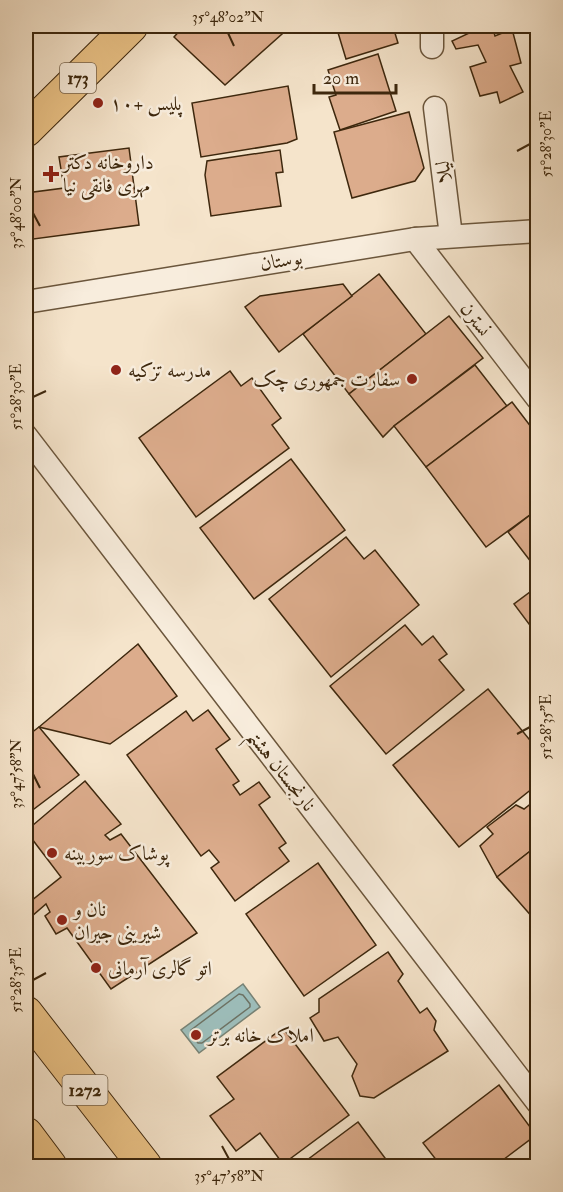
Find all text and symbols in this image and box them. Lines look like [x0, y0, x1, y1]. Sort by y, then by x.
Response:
text: 35°48'02"N [192, 8, 265, 27]
scale bar [314, 57, 396, 95]
road number: 173 [60, 63, 96, 93]
text: 20 m [323, 67, 359, 90]
place label: پلیس +١٠ [110, 91, 183, 118]
marker: پلیس +١٠ [91, 96, 105, 110]
text: 51°28'30"E [537, 111, 556, 177]
place label: داروخانه دکتر مهری فانقی نیا [61, 150, 154, 200]
street label: لیلا [430, 159, 457, 184]
marker: داروخانه دکتر مهری فانقی نیا [44, 167, 58, 181]
text: 35°48'00"N [7, 176, 26, 249]
street label: بوستان [258, 245, 304, 276]
street label: نسترن [455, 297, 497, 341]
place label: مدرسه تزکیه [128, 358, 211, 383]
marker: مدرسه تزکیه [109, 363, 123, 377]
text: 51°28'30"E [7, 364, 26, 430]
place label: سفارت جمهوری چک [253, 367, 400, 392]
marker: سفارت جمهوری چک [405, 372, 419, 386]
text: 51°28'35"E [537, 694, 556, 760]
street label: نارنجستان هشتم [236, 724, 322, 821]
text: 35°47'58"N [7, 739, 26, 809]
place label: پوشاک سوربینه [64, 841, 170, 868]
marker: پوشاک سوربینه [45, 846, 59, 860]
place label: نان و شیرینی جیران [72, 897, 161, 946]
marker: نان و شیرینی جیران [55, 913, 69, 927]
text: 51°28'35"E [7, 947, 26, 1013]
place label: اتو گالری آرمانی [108, 956, 212, 981]
marker: اتو گالری آرمانی [89, 961, 103, 975]
place label: املاک خانه برتر [206, 1023, 314, 1048]
marker: املاک خانه برتر [189, 1028, 203, 1042]
road number: 1272 [62, 1075, 107, 1105]
text: 35°47'58"N [194, 1167, 264, 1186]

